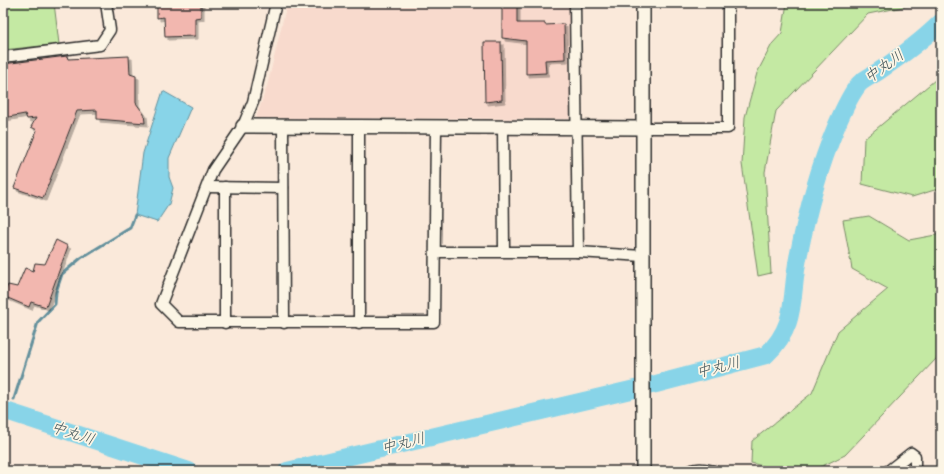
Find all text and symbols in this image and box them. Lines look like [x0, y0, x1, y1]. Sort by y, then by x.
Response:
water label: 中丸川 [861, 45, 910, 90]
water label: 中丸川 [694, 353, 743, 385]
water label: 中丸川 [48, 417, 97, 452]
water label: 中丸川 [379, 429, 428, 461]

